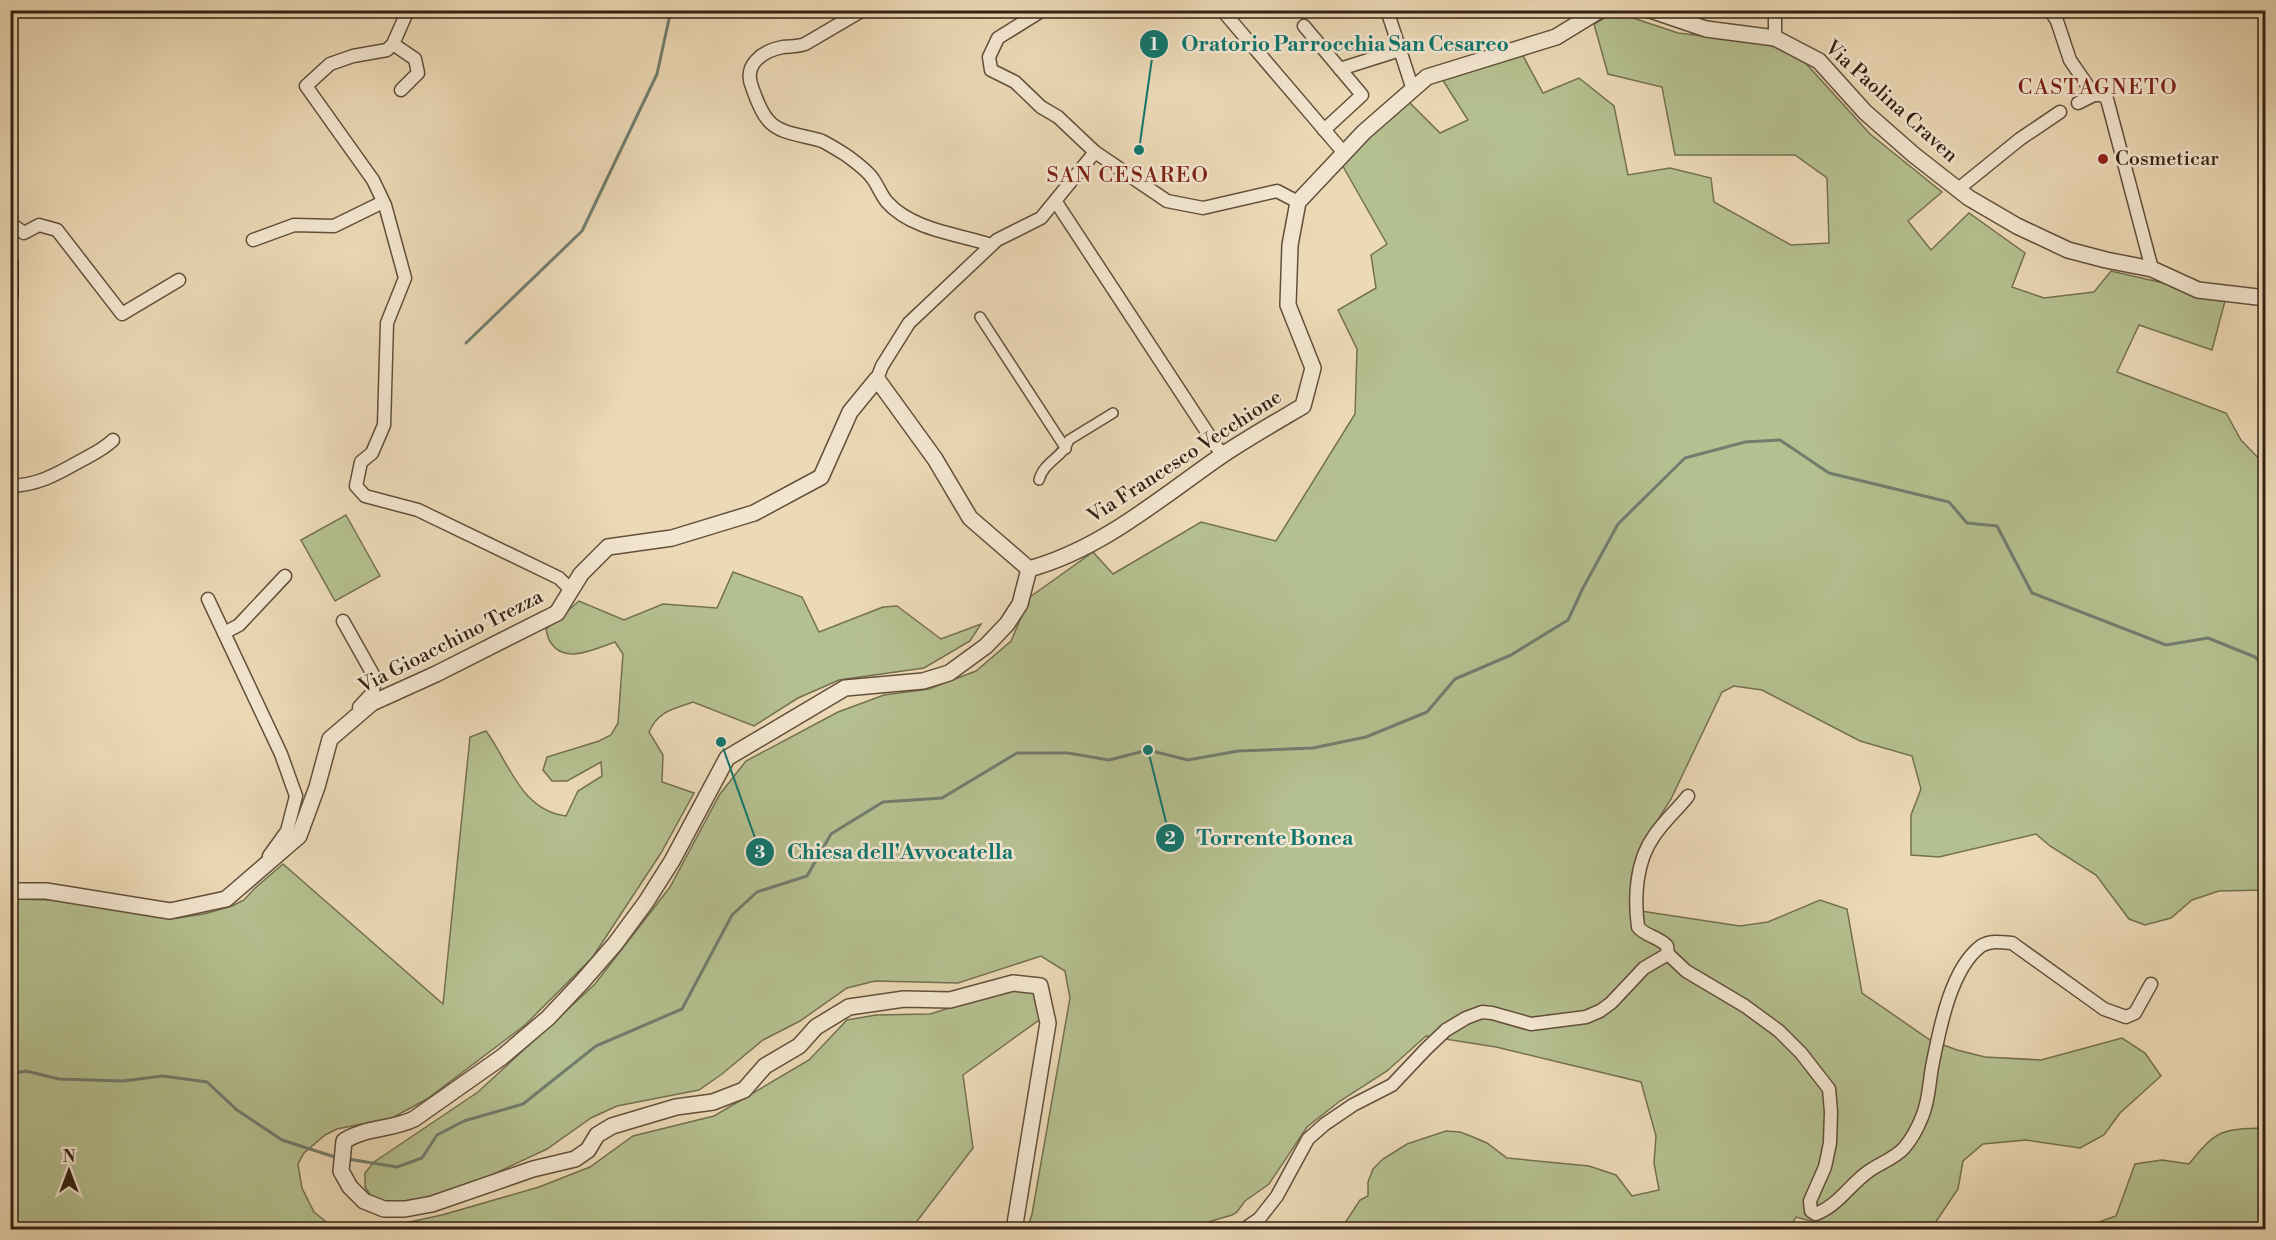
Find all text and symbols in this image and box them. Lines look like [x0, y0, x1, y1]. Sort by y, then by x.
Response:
callout: Oratorio Parrocchia San Cesareo [1139, 24, 1521, 63]
text: Oratorio Parrocchia San Cesareo [1181, 32, 1509, 58]
text: 1 [1150, 33, 1159, 56]
street label: Via Paolina Craven [1818, 35, 1963, 168]
district label: CASTAGNETO [2018, 75, 2178, 101]
place label: Cosmeticar [2115, 147, 2219, 172]
marker: Cosmeticar [2096, 152, 2110, 166]
district label: SAN CESAREO [1046, 163, 1210, 189]
street label: Via Francesco Vecchione [1082, 385, 1287, 530]
street label: Via Gioacchino Trezza [354, 584, 548, 700]
callout: Torrente Bonea [1155, 818, 1366, 857]
text: Torrente Bonea [1197, 826, 1354, 852]
text: 2 [1164, 827, 1176, 850]
callout: Chiesa dell'Avvocatella [745, 832, 1025, 871]
text: Chiesa dell'Avvocatella [787, 840, 1014, 866]
text: 3 [755, 841, 766, 864]
north arrow [39, 1141, 99, 1201]
text: N [63, 1147, 76, 1167]

